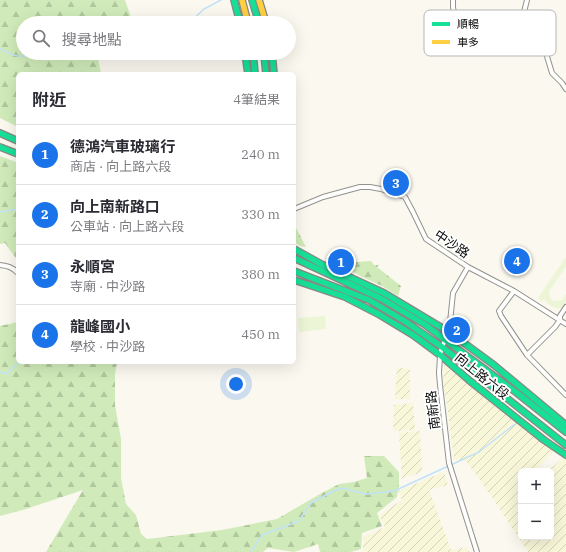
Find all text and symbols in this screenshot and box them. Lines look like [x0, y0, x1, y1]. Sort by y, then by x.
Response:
legend [424, 10, 556, 56]
search box [16, 16, 296, 60]
text: 順暢 [457, 17, 479, 31]
icon: search [30, 27, 52, 49]
text: 搜尋地點 [62, 30, 122, 49]
text: 車多 [457, 35, 479, 49]
text: 附近 [32, 89, 66, 111]
text: 4筆結果 [233, 91, 280, 108]
text: 德鴻汽車玻璃行 [70, 137, 175, 156]
text: 1 [41, 146, 49, 163]
text: 240 m [241, 146, 280, 163]
text: 商店 · 向上路六段 [70, 158, 171, 175]
pin: 3 [383, 168, 409, 198]
text: 向上南新路口 [70, 197, 160, 216]
text: 2 [41, 206, 49, 223]
text: 330 m [241, 206, 280, 223]
text: 公車站 · 向上路六段 [70, 218, 184, 235]
street label: 中沙路 [431, 226, 473, 262]
pin: 4 [504, 246, 530, 276]
pin: 1 [328, 247, 354, 277]
text: 永順宮 [70, 257, 115, 276]
text: 3 [41, 266, 49, 283]
text: 380 m [241, 266, 280, 283]
text: 寺廟 · 中沙路 [70, 278, 145, 295]
pin: 2 [444, 315, 470, 345]
text: 龍峰國小 [70, 317, 130, 336]
text: 4 [41, 326, 49, 343]
text: 450 m [241, 326, 280, 343]
text: 學校 · 中沙路 [70, 338, 145, 355]
street label: 向上路六段 [451, 349, 513, 403]
your location [226, 374, 246, 394]
street label: 南新路 [422, 390, 444, 430]
map controls [518, 468, 554, 540]
button: + [518, 468, 554, 504]
button: − [518, 504, 554, 540]

